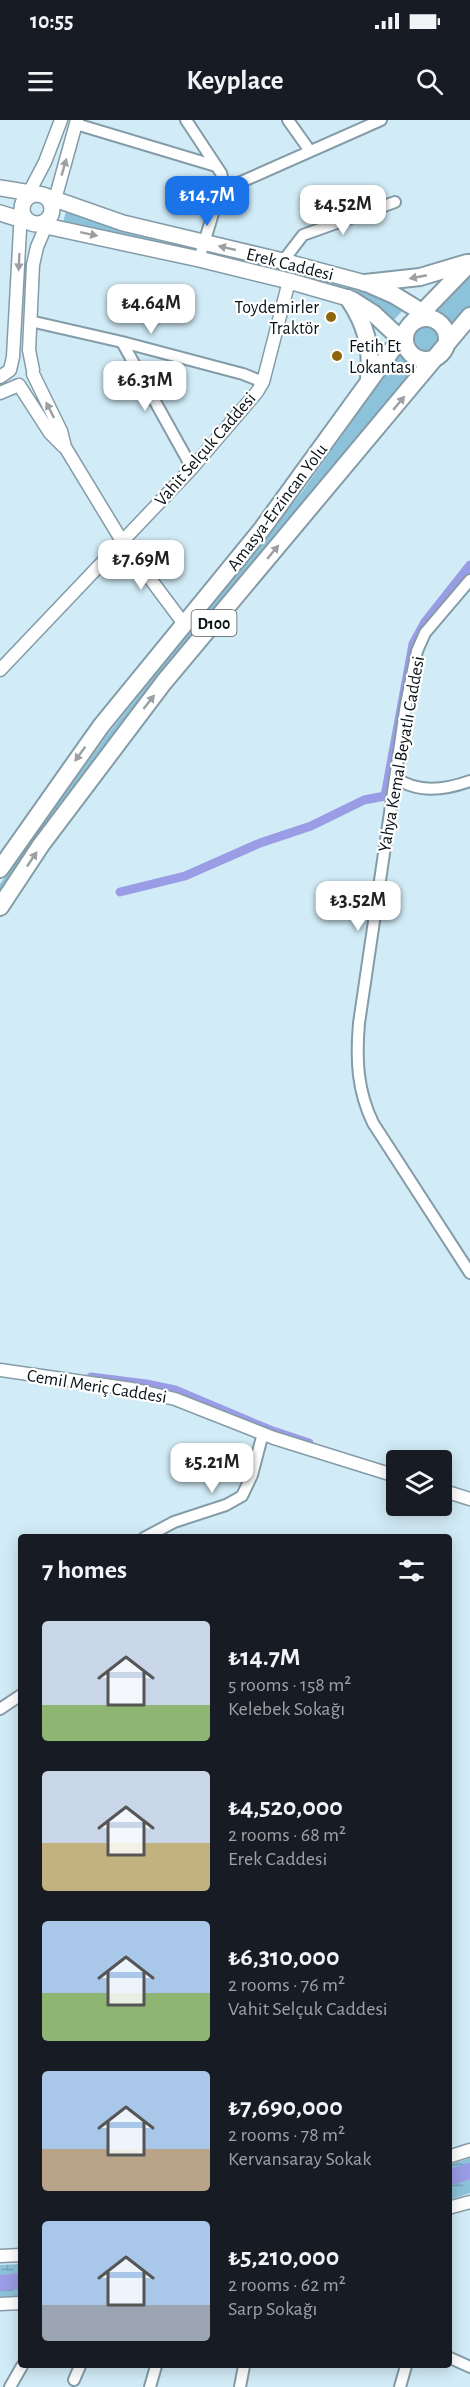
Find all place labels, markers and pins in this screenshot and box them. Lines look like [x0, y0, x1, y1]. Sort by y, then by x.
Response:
pin: ₺14.7M [158, 176, 256, 227]
pin: ₺4.52M [294, 185, 392, 236]
pin: ₺4.64M [102, 284, 200, 335]
place label: Toydemirler Traktör [235, 299, 319, 338]
marker: Toydemirler Traktör [324, 310, 338, 324]
place label: Fetih Et Lokantası [349, 338, 415, 377]
marker: Fetih Et Lokantası [330, 349, 344, 363]
pin: ₺6.31M [96, 361, 194, 412]
pin: ₺7.69M [92, 540, 190, 591]
pin: ₺3.52M [309, 881, 407, 932]
pin: ₺5.21M [163, 1443, 261, 1494]

